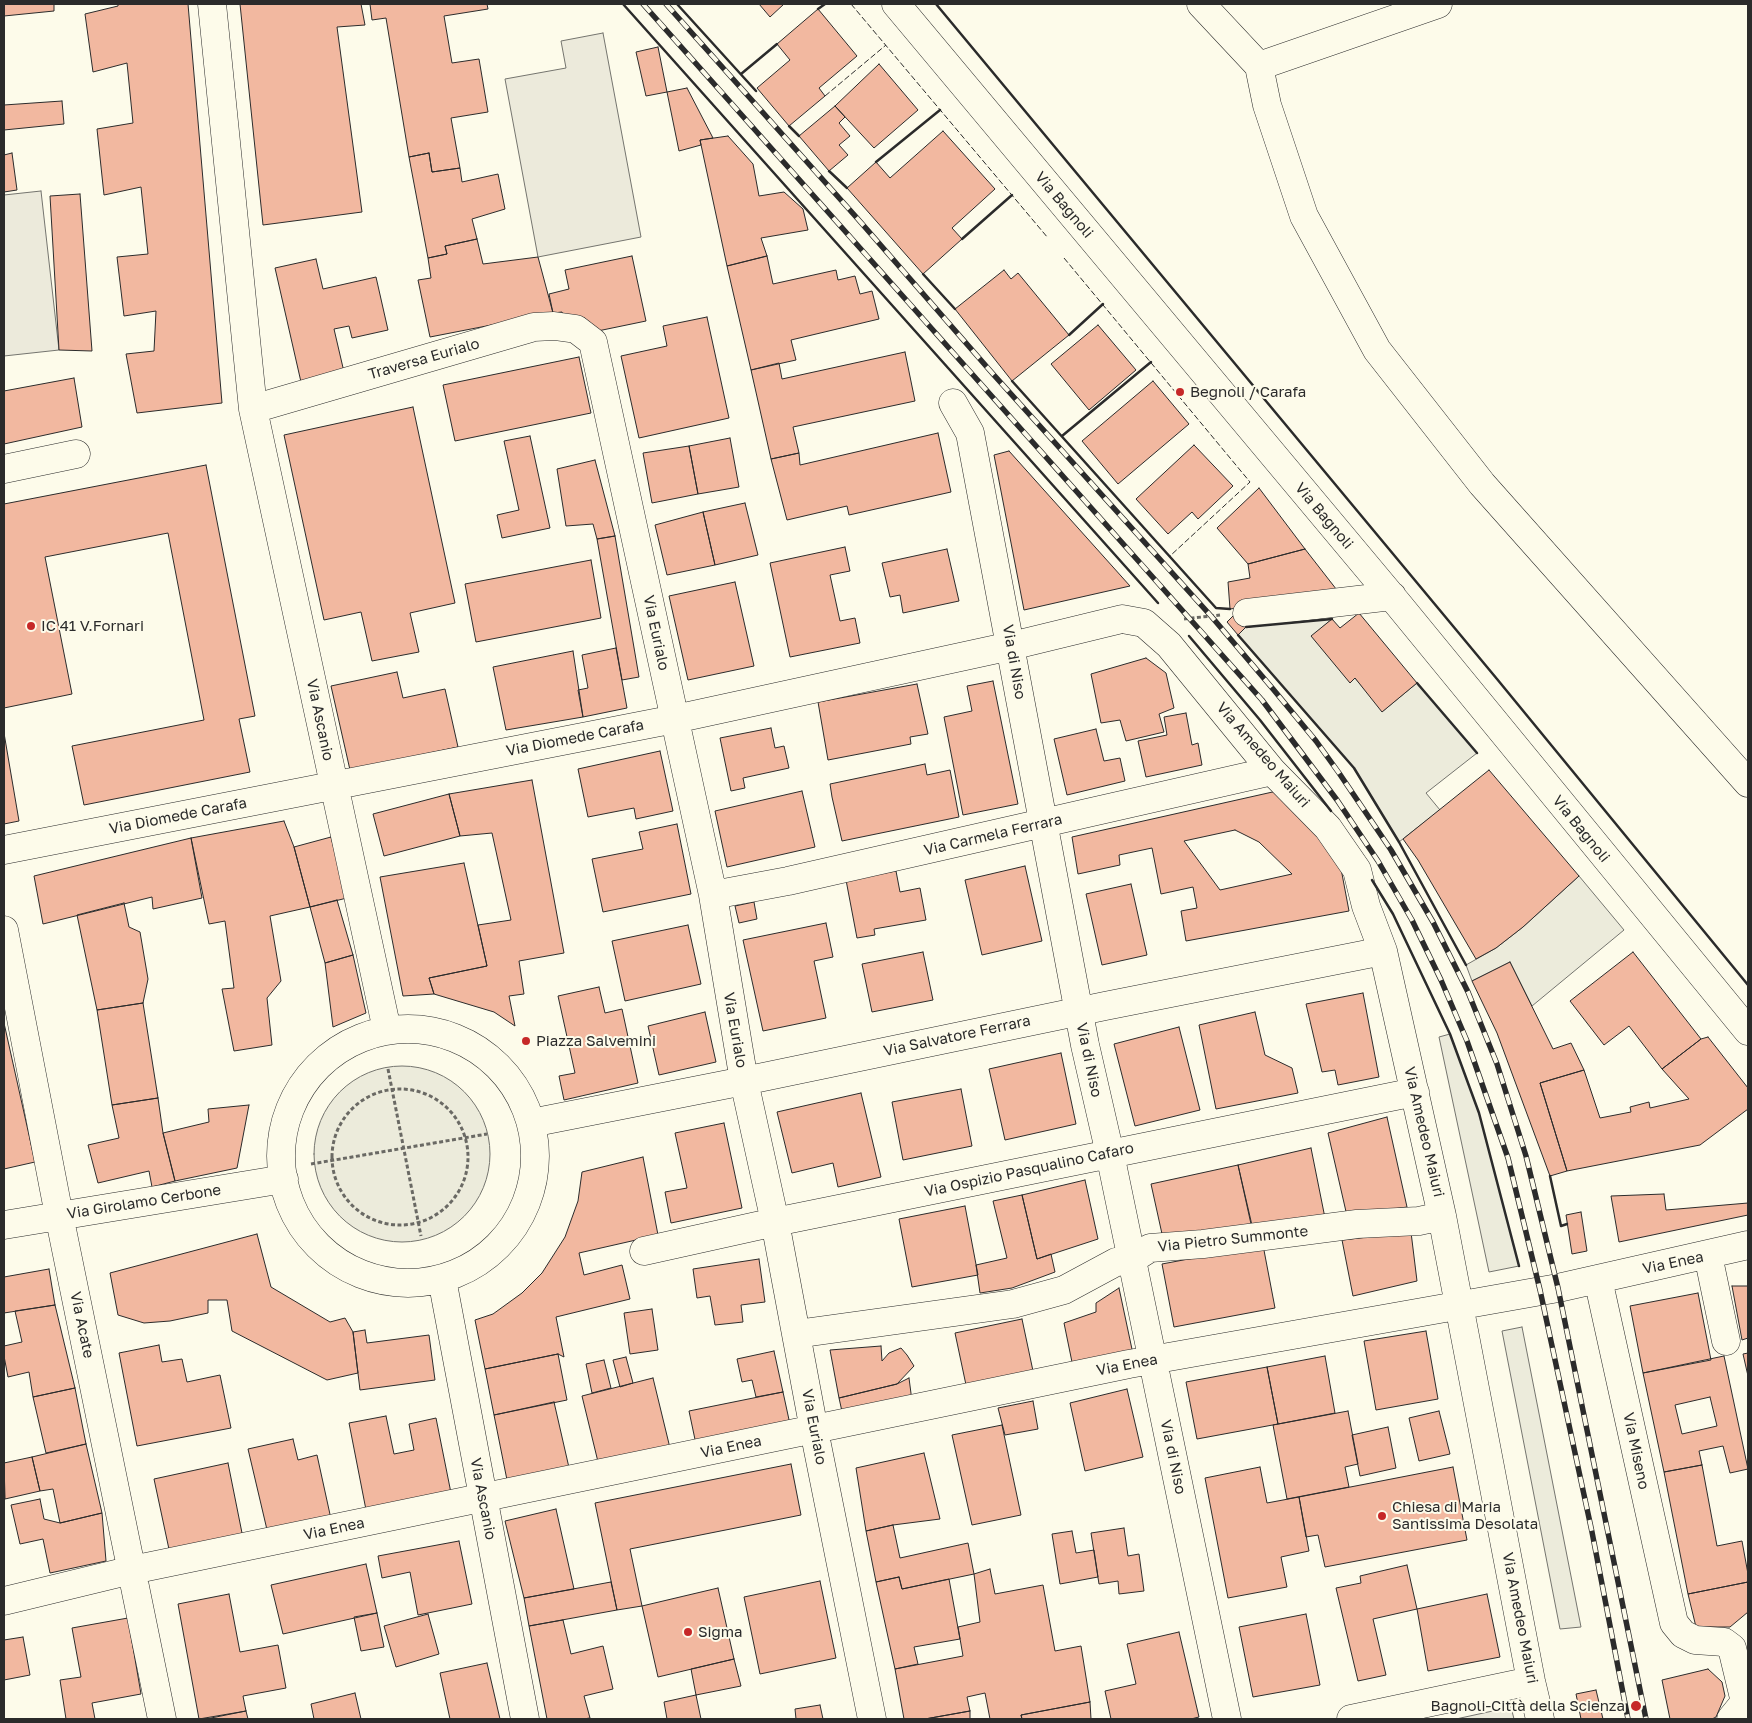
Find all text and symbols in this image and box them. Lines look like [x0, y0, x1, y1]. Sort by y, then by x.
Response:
street label: Via Bagnoli [1031, 168, 1097, 242]
street label: Traversa Eurialo [366, 335, 482, 383]
place label: Begnoli / Carafa [1190, 383, 1306, 401]
marker: Begnoli / Carafa [1174, 386, 1186, 398]
street label: Via Bagnoli [1291, 479, 1357, 553]
street label: Via Eurialo [639, 594, 673, 672]
place label: IC 41 V.Fornari [41, 617, 144, 635]
marker: IC 41 V.Fornari [25, 620, 37, 632]
street label: Via di Niso [999, 623, 1029, 701]
street label: Via Ascanio [303, 677, 337, 763]
street label: Via Amedeo Maiuri [1212, 699, 1314, 811]
street label: Via Diomede Carafa [505, 716, 645, 760]
street label: Via Bagnoli [1548, 792, 1614, 866]
street label: Via Diomede Carafa [108, 794, 248, 838]
street label: Via Carmela Ferrara [922, 810, 1064, 860]
street label: Via Eurialo [719, 991, 751, 1069]
street label: Via Salvatore Ferrara [882, 1012, 1032, 1060]
street label: Via di Niso [1072, 1021, 1106, 1099]
place label: Piazza Salvemini [536, 1032, 656, 1050]
marker: Piazza Salvemini [520, 1035, 532, 1047]
street label: Via Amedeo Maiuri [1400, 1065, 1448, 1199]
street label: Via Ospizio Pasqualino Cafaro [923, 1139, 1135, 1201]
street label: Via Girolamo Cerbone [66, 1181, 222, 1223]
street label: Via Pietro Summonte [1157, 1222, 1309, 1256]
street label: Via Enea [1641, 1248, 1705, 1278]
street label: Via Acate [66, 1290, 98, 1360]
street label: Via Enea [1095, 1350, 1159, 1380]
street label: Via Eurialo [798, 1388, 830, 1466]
street label: Via Miseno [1619, 1411, 1653, 1491]
street label: Via di Niso [1156, 1418, 1190, 1496]
street label: Via Enea [699, 1432, 763, 1462]
street label: Via Ascanio [466, 1456, 500, 1542]
place label: Chiesa di Maria Santissima Desolata [1392, 1498, 1538, 1533]
marker: Chiesa di Maria Santissima Desolata [1376, 1510, 1388, 1522]
street label: Via Enea [302, 1514, 366, 1544]
street label: Via Amedeo Maiuri [1498, 1551, 1542, 1685]
place label: Sigma [698, 1623, 743, 1641]
marker: Sigma [682, 1626, 694, 1638]
place label: Bagnoli-Città della Scienza [1431, 1697, 1625, 1715]
marker: Bagnoli-Città della Scienza [1629, 1699, 1643, 1713]

